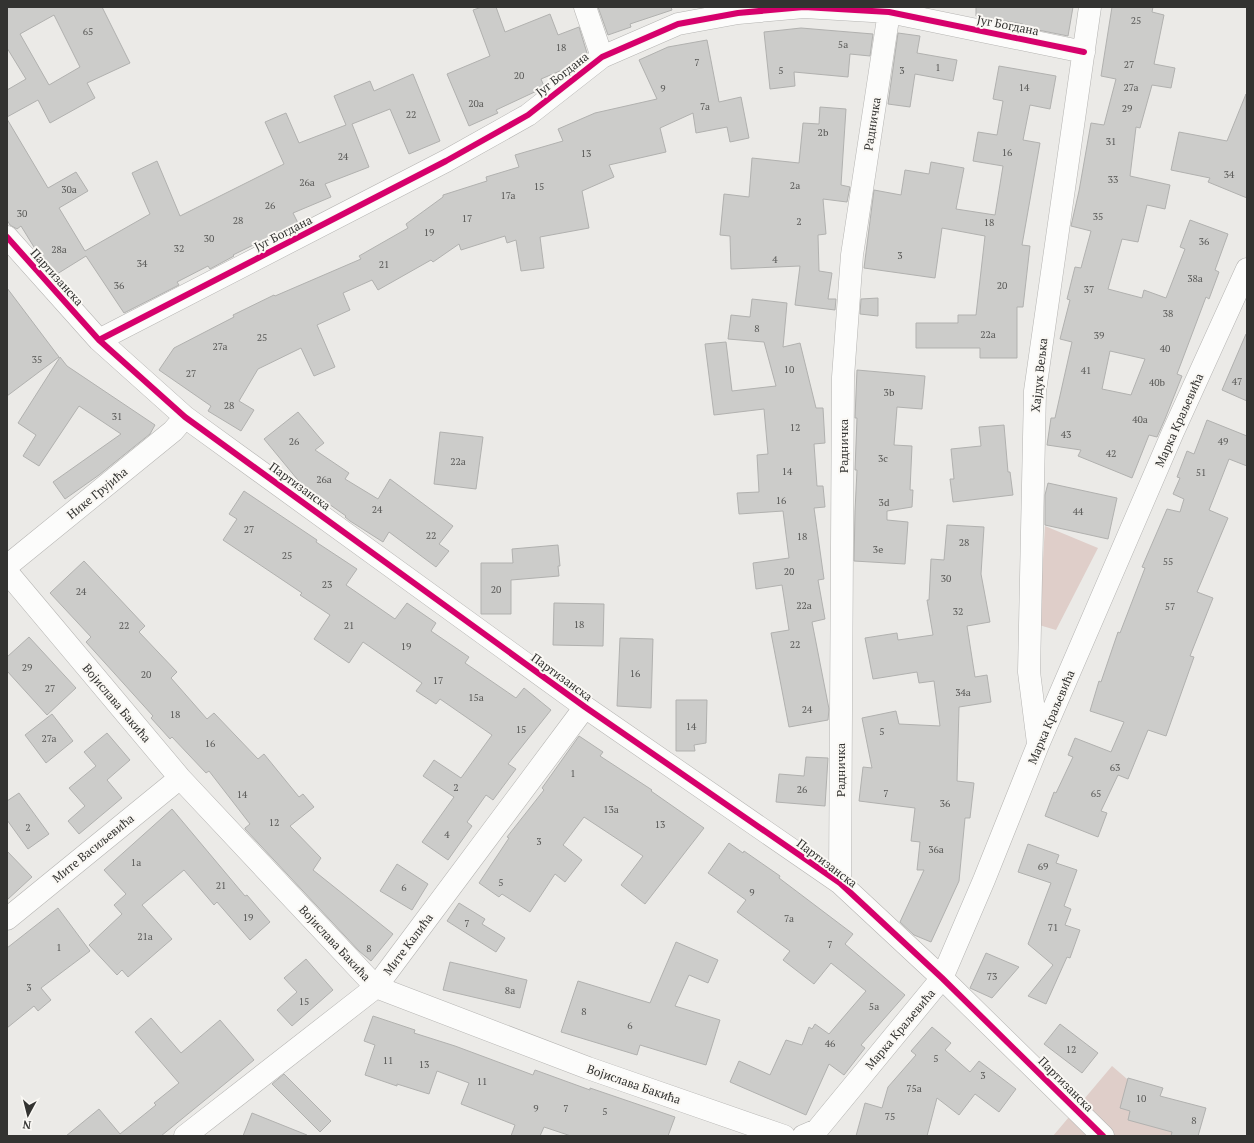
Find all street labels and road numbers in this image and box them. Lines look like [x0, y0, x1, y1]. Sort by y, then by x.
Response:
street label: Југ Богдана [976, 12, 1040, 38]
street label: Југ Богдана [533, 49, 591, 99]
street label: Радничка [860, 96, 884, 152]
street label: Југ Богдана [252, 212, 314, 254]
street label: Партизанска [27, 245, 87, 309]
street label: Хајдук Вељка [1028, 337, 1050, 413]
street label: Марка Краљевића [1152, 371, 1206, 469]
street label: Радничка [836, 419, 851, 473]
street label: Партизанска [267, 459, 333, 513]
street label: Нике Грујића [64, 464, 130, 522]
street label: Партизанска [529, 650, 595, 704]
street label: Војислава Бакића [80, 661, 154, 745]
street label: Марка Краљевића [1024, 668, 1078, 766]
street label: Радничка [833, 743, 848, 797]
street label: Мите Васиљевића [49, 811, 137, 885]
street label: Партизанска [794, 835, 860, 891]
street label: Војислава Бакића [296, 902, 374, 984]
street label: Мите Калића [380, 910, 436, 978]
street label: Марка Краљевића [862, 986, 938, 1072]
street label: Партизанска [1035, 1053, 1097, 1115]
street label: Војислава Бакића [585, 1061, 683, 1107]

